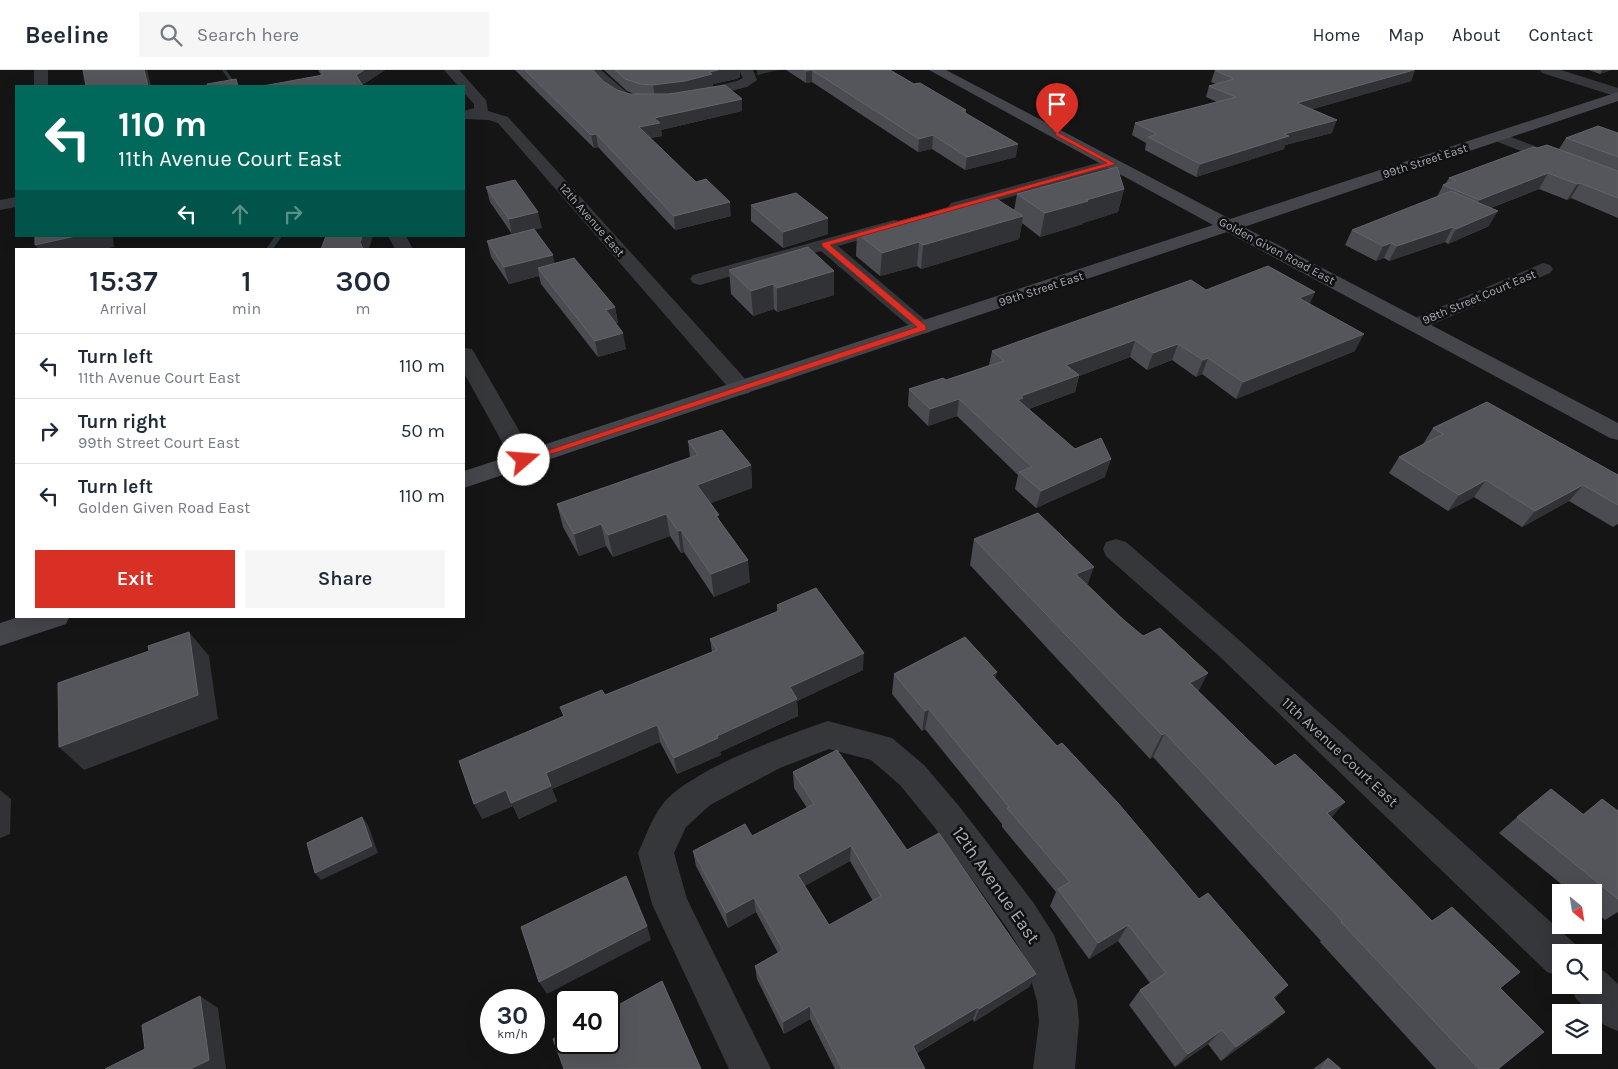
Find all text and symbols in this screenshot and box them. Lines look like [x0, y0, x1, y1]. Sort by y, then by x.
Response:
search box [139, 12, 489, 57]
text: Beeline [25, 21, 109, 49]
icon: search [157, 21, 185, 49]
text: Search here [197, 24, 299, 46]
text: Home [1312, 24, 1360, 46]
text: Map [1388, 24, 1424, 46]
text: About [1452, 24, 1501, 46]
text: Contact [1529, 24, 1593, 46]
pin [1036, 83, 1078, 134]
icon: arrive [1043, 90, 1071, 118]
text: 110 m [118, 104, 207, 145]
icon: left [35, 105, 100, 170]
street label: 99th Street East [1381, 141, 1470, 181]
text: 11th Avenue Court East [118, 146, 342, 172]
street label: 12th Avenue East [557, 181, 628, 260]
icon: left [173, 200, 201, 228]
icon: ahead [226, 200, 254, 228]
icon: right [279, 200, 307, 228]
street label: Golden Given Road East [1217, 214, 1338, 288]
text: 15:37 [89, 263, 158, 299]
text: 1 [241, 263, 252, 299]
text: 300 [335, 263, 391, 299]
street label: 98th Street Court East [1420, 267, 1538, 327]
street label: 99th Street East [997, 269, 1086, 309]
text: Arrival [100, 299, 147, 318]
text: min [232, 299, 261, 318]
text: m [356, 299, 371, 318]
text: Turn left [78, 346, 153, 368]
icon: left [35, 352, 63, 380]
text: 110 m [399, 355, 445, 377]
text: 11th Avenue Court East [78, 368, 241, 387]
text: Turn right [78, 411, 167, 433]
icon: right [35, 417, 63, 445]
text: 50 m [401, 420, 445, 442]
text: 99th Street Court East [78, 433, 240, 452]
position arrow [497, 433, 549, 485]
text: Turn left [78, 476, 153, 498]
icon: left [35, 482, 63, 510]
text: 110 m [399, 485, 445, 507]
text: Golden Given Road East [78, 498, 250, 517]
button: Exit [35, 550, 235, 608]
button: Share [245, 550, 445, 608]
street label: 11th Avenue Court East [1278, 693, 1402, 811]
street label: 12th Avenue East [947, 822, 1045, 948]
north arrow [1552, 884, 1602, 934]
map controls [1552, 884, 1602, 1054]
button: search [1552, 944, 1602, 994]
speed limit sign: 40 [555, 989, 620, 1054]
text: 30 [497, 1001, 528, 1030]
button: layers [1552, 1004, 1602, 1054]
text: km/h [497, 1027, 528, 1041]

